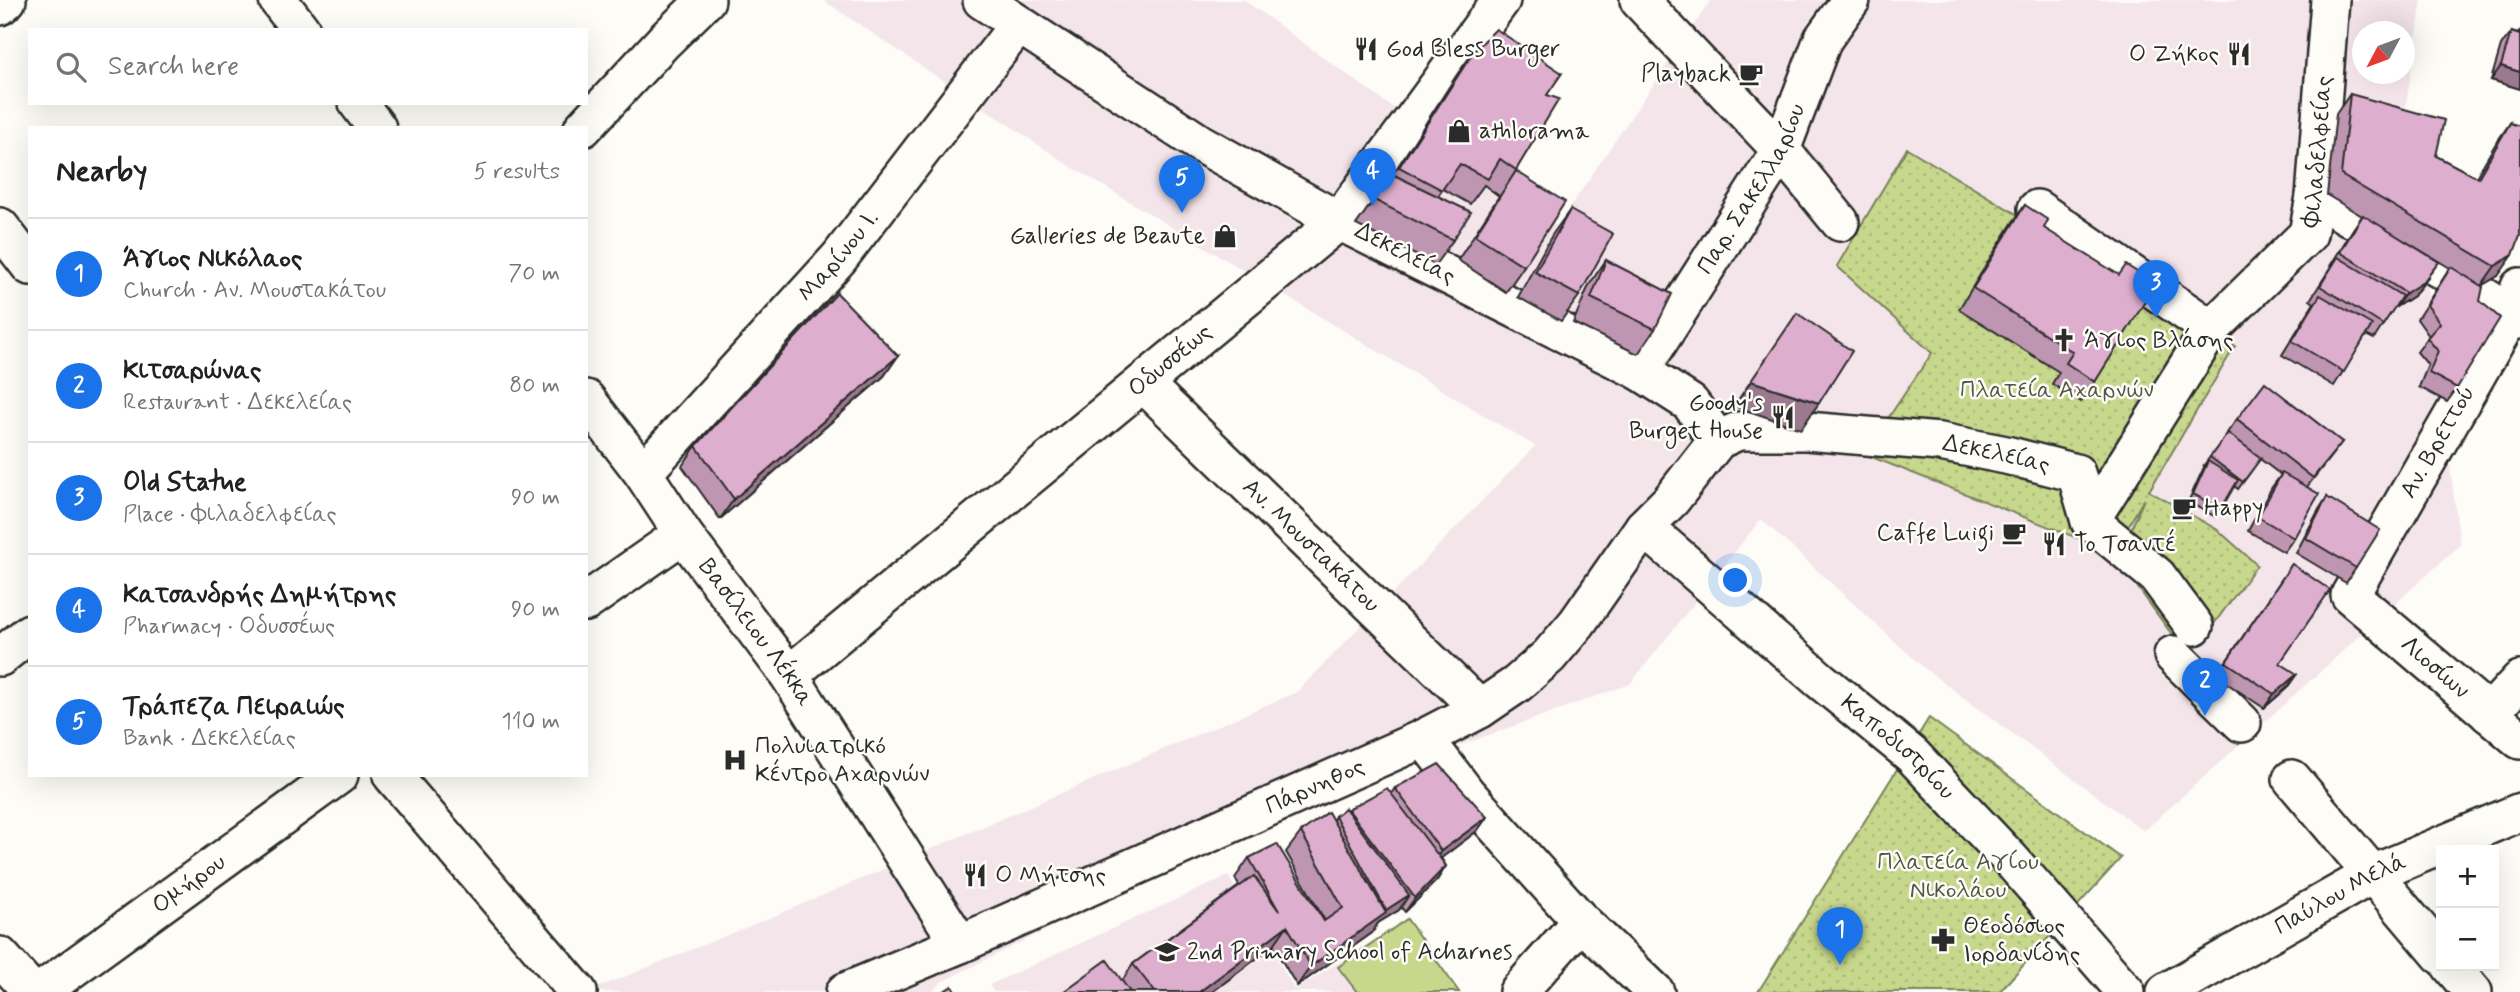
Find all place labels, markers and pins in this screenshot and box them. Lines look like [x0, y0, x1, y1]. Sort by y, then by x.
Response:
place label: God Bless Burger [1386, 34, 1560, 67]
restaurant icon: God Bless Burger [1352, 35, 1380, 63]
place label: Ο Ζήκος [2129, 39, 2219, 70]
restaurant icon: Ο Ζήκος [2225, 40, 2253, 68]
place label: Playback [1641, 59, 1731, 90]
cafe icon: Playback [1737, 60, 1765, 88]
place label: athlorama [1479, 116, 1590, 147]
shop icon: athlorama [1445, 117, 1473, 145]
pin: 4 [1350, 148, 1396, 206]
pin: 5 [1159, 155, 1205, 213]
place label: Galleries de Beaute [1010, 221, 1205, 252]
shop icon: Galleries de Beaute [1211, 222, 1239, 250]
pin: 3 [2133, 260, 2179, 318]
place label: Άγιος Βλάσης [2084, 325, 2233, 356]
church icon: Άγιος Βλάσης [2050, 326, 2078, 354]
place label: Goody's Burget House [1629, 388, 1763, 449]
restaurant icon: Goody's Burget House [1769, 403, 1797, 431]
place label: Happy [2204, 493, 2263, 524]
cafe icon: Happy [2170, 494, 2198, 522]
place label: Caffe Luigi [1877, 518, 1994, 552]
cafe icon: Caffe Luigi [2000, 519, 2028, 547]
place label: To Τσαντέ [2074, 528, 2176, 560]
restaurant icon: To Τσαντέ [2040, 530, 2068, 558]
pin: 2 [2182, 658, 2228, 716]
place label: Πολυιατρικό Κέντρο Αχαρνών [755, 731, 929, 790]
hospital icon: Πολυιατρικό Κέντρο Αχαρνών [721, 746, 749, 774]
place label: Ο Μήτσης [995, 860, 1106, 891]
restaurant icon: Ο Μήτσης [961, 861, 989, 889]
pin: 1 [1817, 907, 1863, 965]
place label: Θεοδόσιος Ιορδανίδης [1963, 911, 2080, 970]
pharmacy icon: Θεοδόσιος Ιορδανίδης [1929, 926, 1957, 954]
place label: 2nd Primary School of Acharnes [1187, 937, 1512, 968]
school or university icon: 2nd Primary School of Acharnes [1153, 938, 1181, 966]

